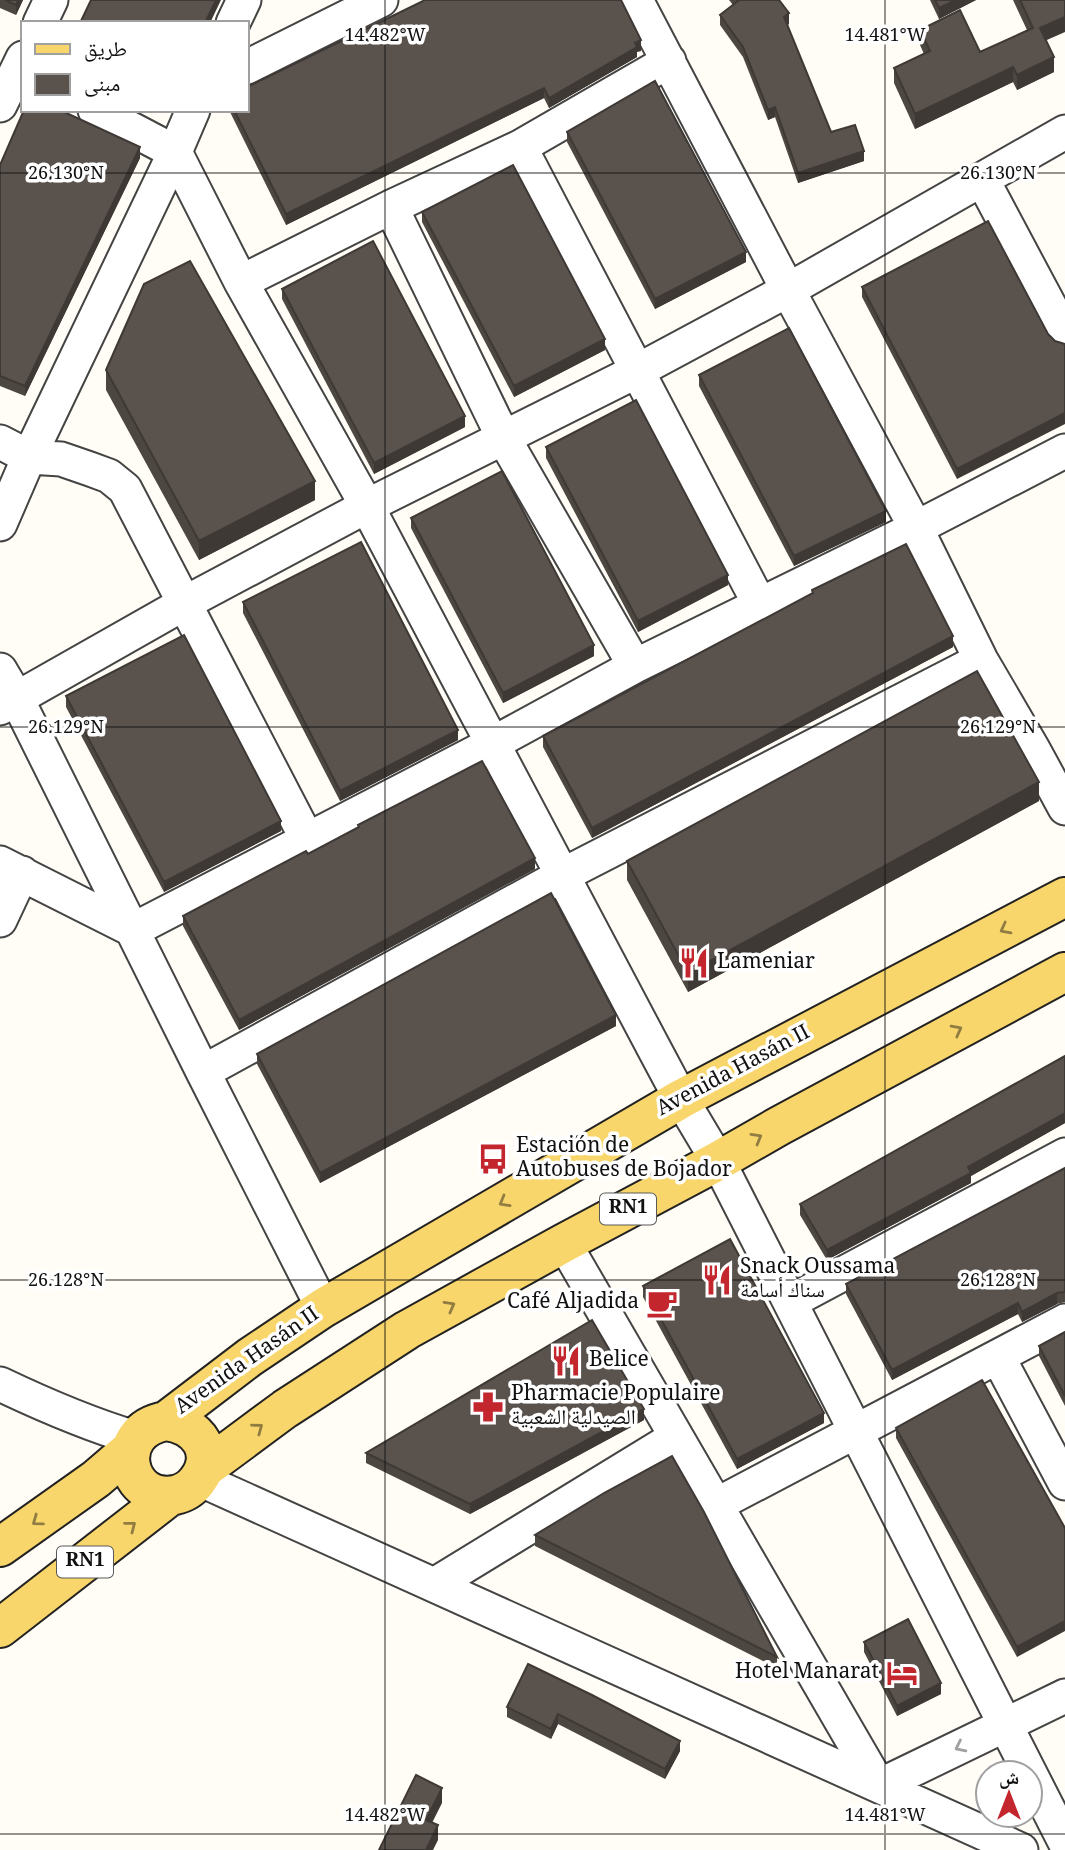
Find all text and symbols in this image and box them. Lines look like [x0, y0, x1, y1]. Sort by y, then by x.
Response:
legend [21, 21, 248, 112]
text: 14.482°W [344, 22, 426, 52]
text: 14.481°W [844, 22, 926, 52]
text: طريق [84, 34, 127, 69]
text: مبنى [84, 69, 120, 104]
text: 26.130°N [28, 160, 104, 190]
text: 26.130°N [960, 160, 1036, 190]
text: 26.129°N [28, 714, 104, 744]
text: 26.129°N [960, 714, 1036, 744]
one-way arrow [999, 921, 1012, 935]
restaurant icon: Lameniar [677, 946, 711, 980]
place label: Lameniar [717, 946, 815, 981]
street label: Avenida Hasán II [651, 1017, 817, 1127]
one-way arrow [950, 1025, 962, 1038]
place label: Estación de Autobuses de Bojador [516, 1130, 732, 1189]
one-way arrow [750, 1133, 763, 1146]
bus stop icon: Estación de Autobuses de Bojador [476, 1142, 510, 1176]
one-way arrow [499, 1194, 512, 1207]
road number: RN1 [600, 1194, 656, 1224]
place label: Snack Oussama سناك أسامة [740, 1251, 895, 1310]
restaurant icon: Snack Oussama سناك أسامة [700, 1263, 734, 1297]
text: 26.128°N [28, 1267, 104, 1297]
text: 26.128°N [960, 1267, 1036, 1297]
place label: Café Aljadida [507, 1286, 639, 1321]
cafe icon: Café Aljadida [645, 1286, 679, 1320]
street label: Avenida Hasán II [168, 1299, 328, 1425]
one-way arrow [443, 1301, 456, 1314]
restaurant icon: Belice [549, 1344, 583, 1378]
place label: Belice [589, 1344, 649, 1379]
place label: Pharmacie Populaire الصيدلية الشعبية [511, 1378, 721, 1437]
pharmacy icon: Pharmacie Populaire الصيدلية الشعبية [471, 1390, 505, 1424]
one-way arrow [251, 1424, 263, 1436]
one-way arrow [32, 1512, 45, 1525]
one-way arrow [124, 1521, 136, 1534]
road number: RN1 [57, 1546, 113, 1578]
place label: Hotel Manarat [735, 1656, 879, 1691]
hotel icon: Hotel Manarat [885, 1656, 919, 1690]
one-way arrow [955, 1739, 967, 1753]
north arrow [974, 1759, 1044, 1829]
text: ش [999, 1764, 1019, 1796]
text: 14.482°W [344, 1802, 426, 1832]
text: 14.481°W [844, 1802, 926, 1832]

